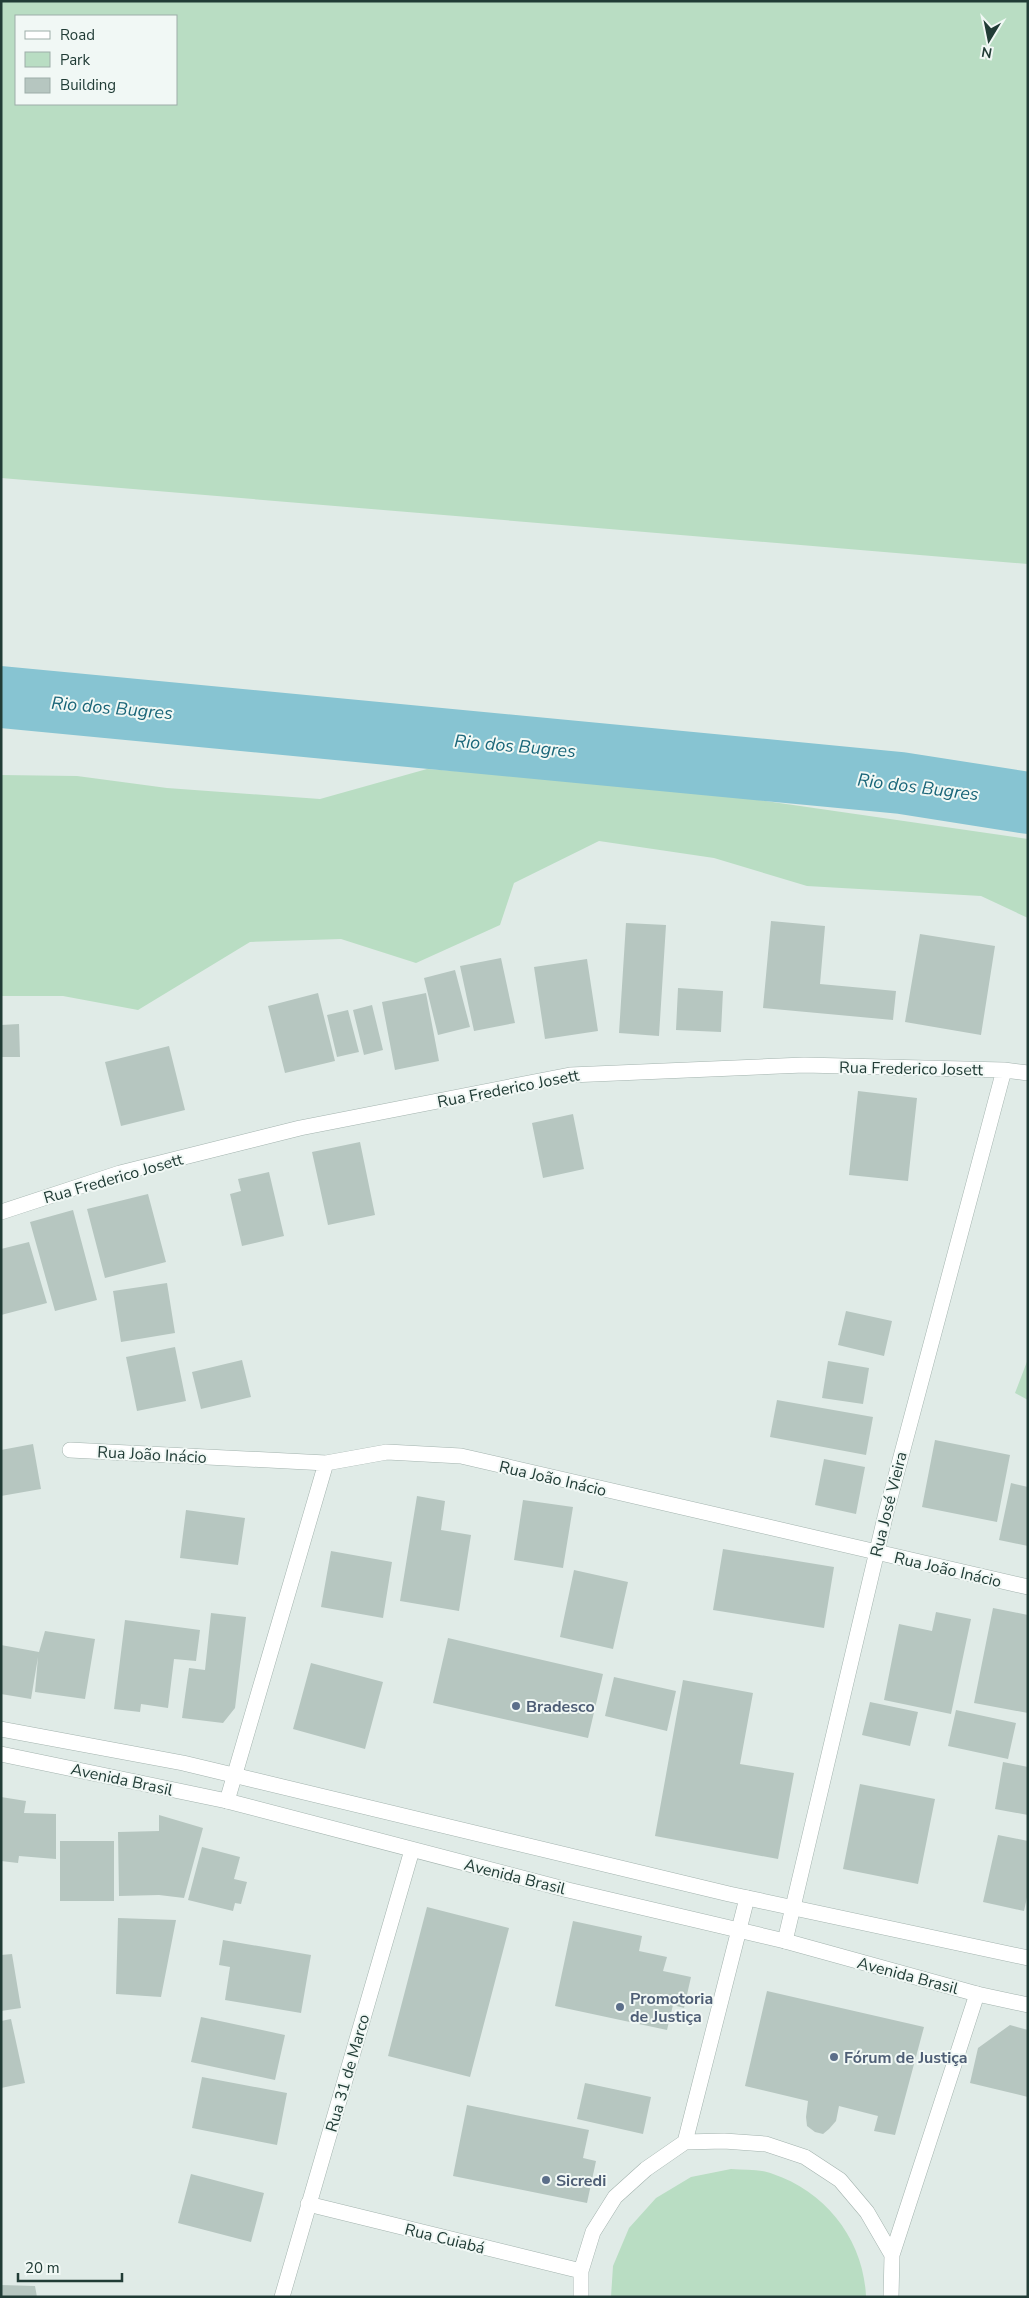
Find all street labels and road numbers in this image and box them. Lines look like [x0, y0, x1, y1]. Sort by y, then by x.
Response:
street label: Rua Frederico Josett [839, 1057, 983, 1081]
street label: Rua Frederico Josett [435, 1064, 581, 1114]
street label: Rua Frederico Josett [41, 1148, 186, 1209]
street label: Rua João Inácio [97, 1441, 207, 1469]
street label: Rua José Vieira [865, 1449, 913, 1559]
street label: Rua João Inácio [497, 1456, 609, 1502]
street label: Rua João Inácio [892, 1547, 1004, 1593]
street label: Avenida Brasil [69, 1758, 175, 1802]
street label: Avenida Brasil [462, 1854, 568, 1900]
street label: Avenida Brasil [855, 1952, 961, 2000]
street label: Rua 31 de Marco [321, 2012, 375, 2135]
street label: Rua Cuiabá [402, 2218, 487, 2260]

